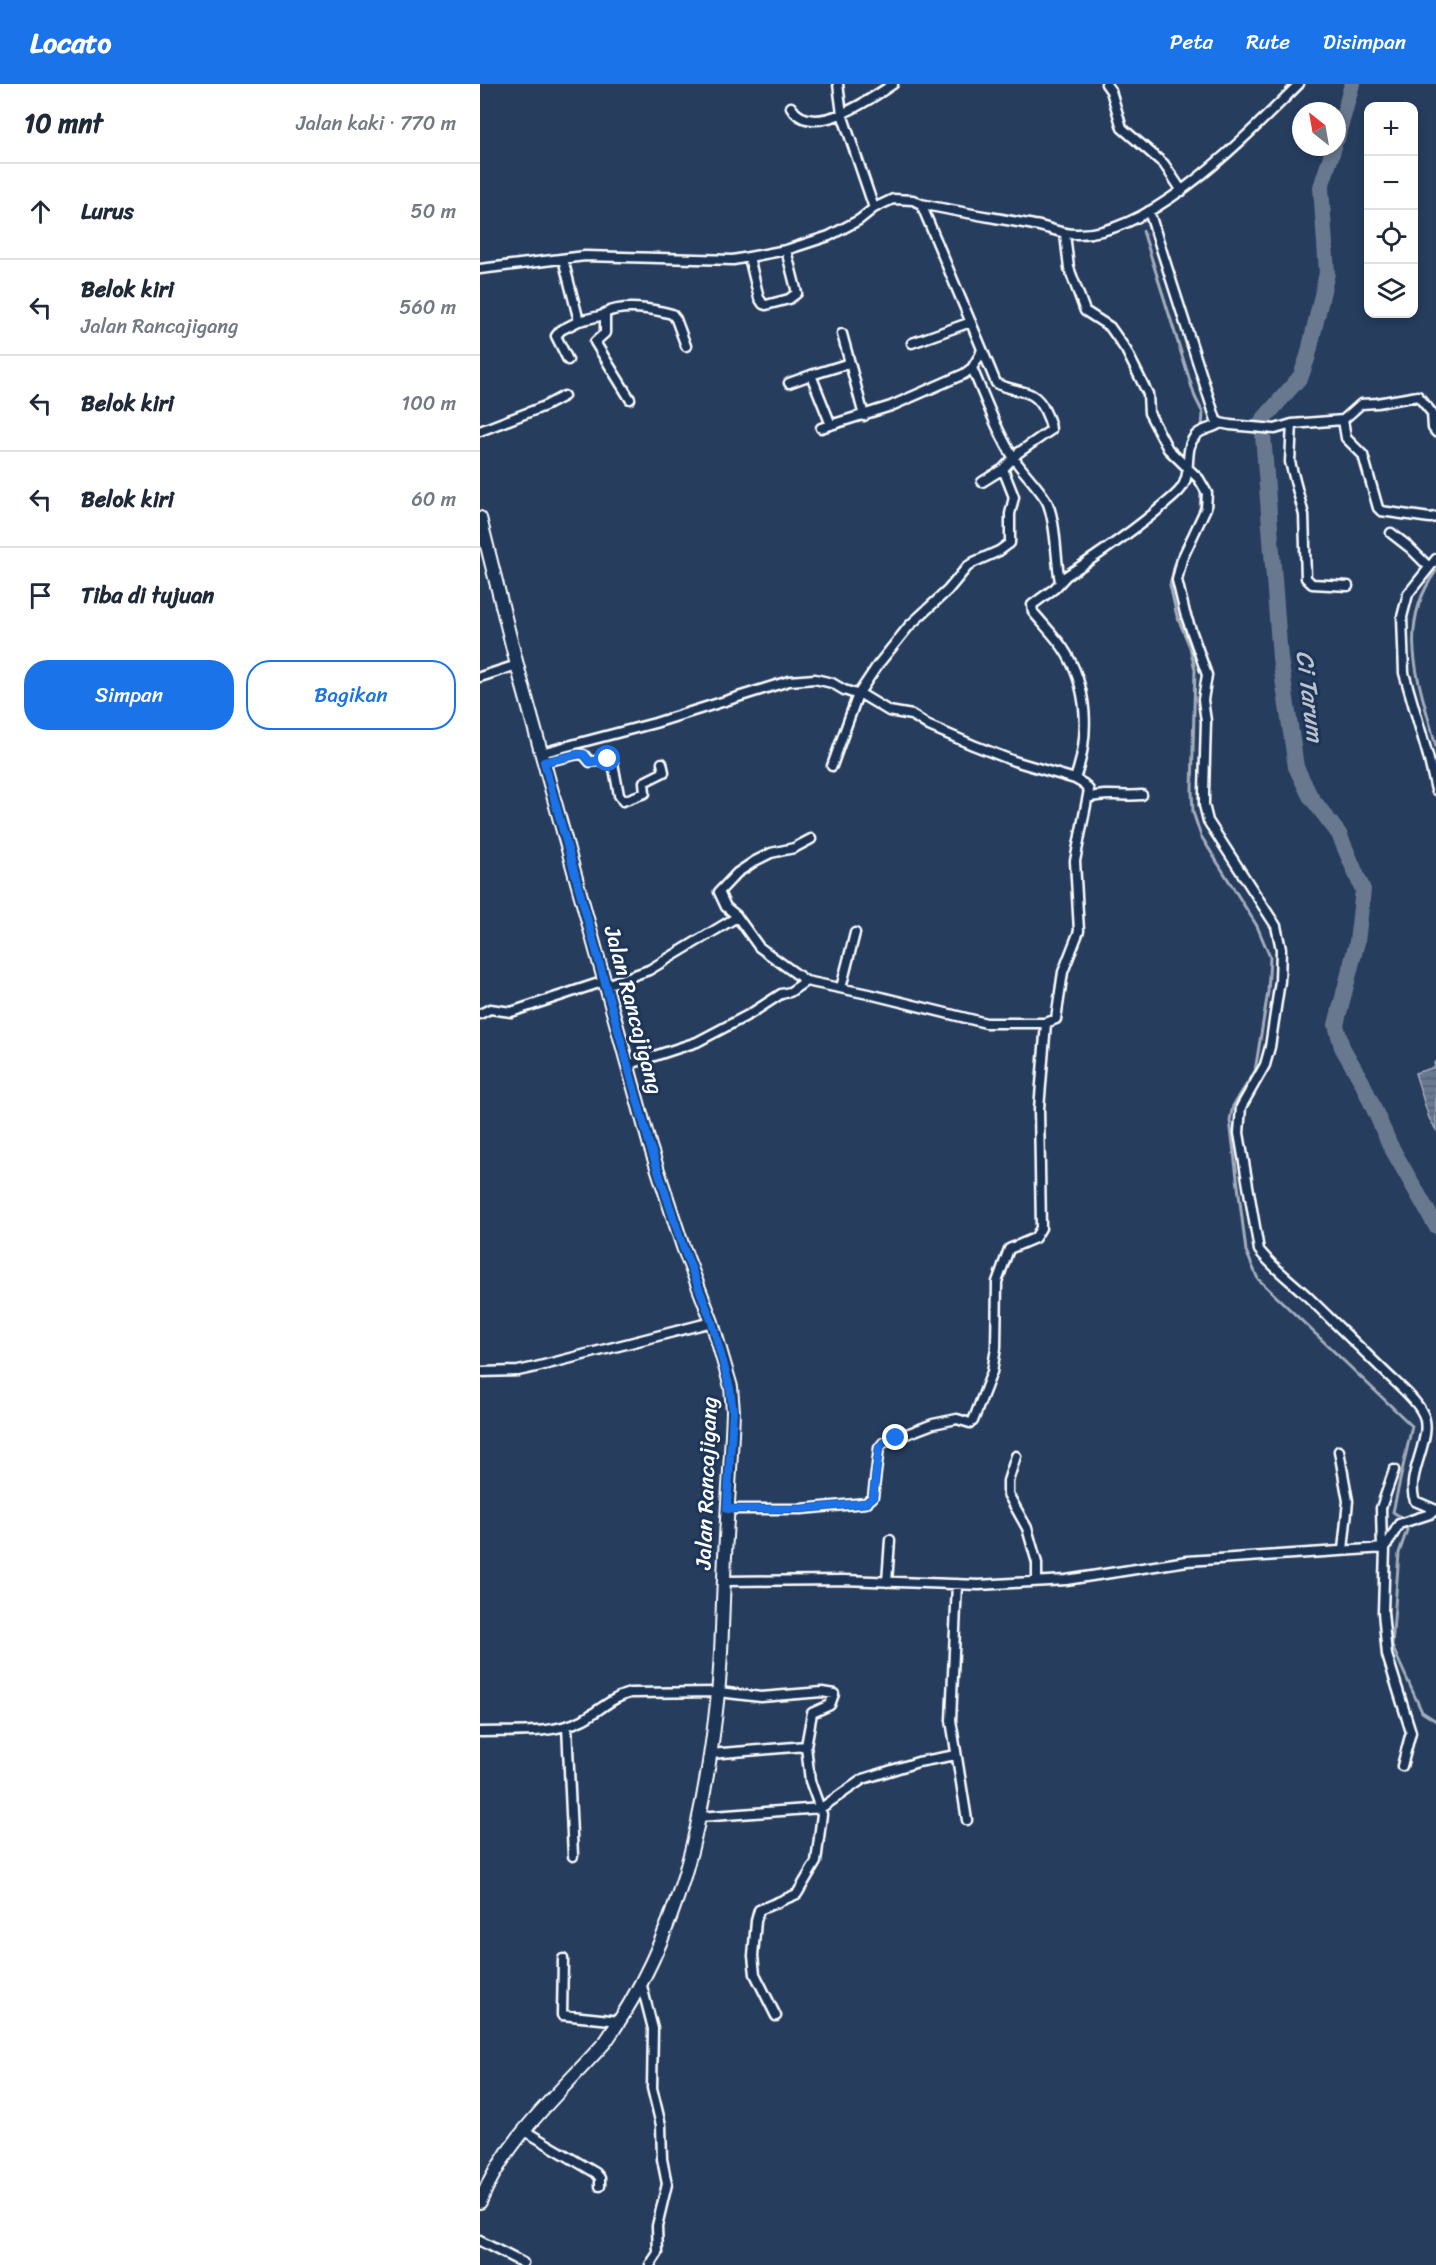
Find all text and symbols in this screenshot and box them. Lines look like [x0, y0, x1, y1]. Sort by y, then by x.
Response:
text: Locato [30, 18, 111, 67]
text: Peta [1170, 23, 1213, 61]
text: Rute [1246, 23, 1290, 61]
text: Disimpan [1323, 23, 1406, 61]
text: 10 mnt [24, 100, 103, 146]
north arrow [1292, 102, 1346, 156]
map controls [1364, 102, 1418, 318]
button: + [1364, 102, 1418, 156]
text: Jalan kaki · 770 m [296, 106, 456, 141]
button: − [1364, 156, 1418, 210]
text: Lurus [81, 192, 134, 231]
text: 50 m [411, 194, 456, 229]
icon: ahead [24, 195, 57, 228]
button: locate [1364, 210, 1418, 264]
button: layers [1364, 264, 1418, 318]
text: Belok kiri [81, 270, 174, 309]
text: 560 m [399, 290, 456, 325]
icon: left [24, 291, 57, 324]
text: Jalan Rancajigang [81, 309, 238, 344]
text: Belok kiri [81, 384, 174, 423]
text: 100 m [402, 386, 456, 421]
icon: left [24, 387, 57, 420]
text: Belok kiri [81, 480, 174, 519]
text: 60 m [411, 482, 456, 517]
icon: left [24, 483, 57, 516]
text: Tiba di tujuan [81, 576, 214, 615]
icon: arrive [24, 579, 57, 612]
water label: Ci Tarum [1284, 648, 1337, 746]
button: Simpan [24, 660, 234, 730]
button: Bagikan [246, 660, 456, 730]
route start [594, 745, 620, 771]
street label: Jalan Rancajigang [593, 920, 675, 1099]
street label: Jalan Rancajigang [683, 1396, 729, 1571]
route end [882, 1424, 908, 1450]

